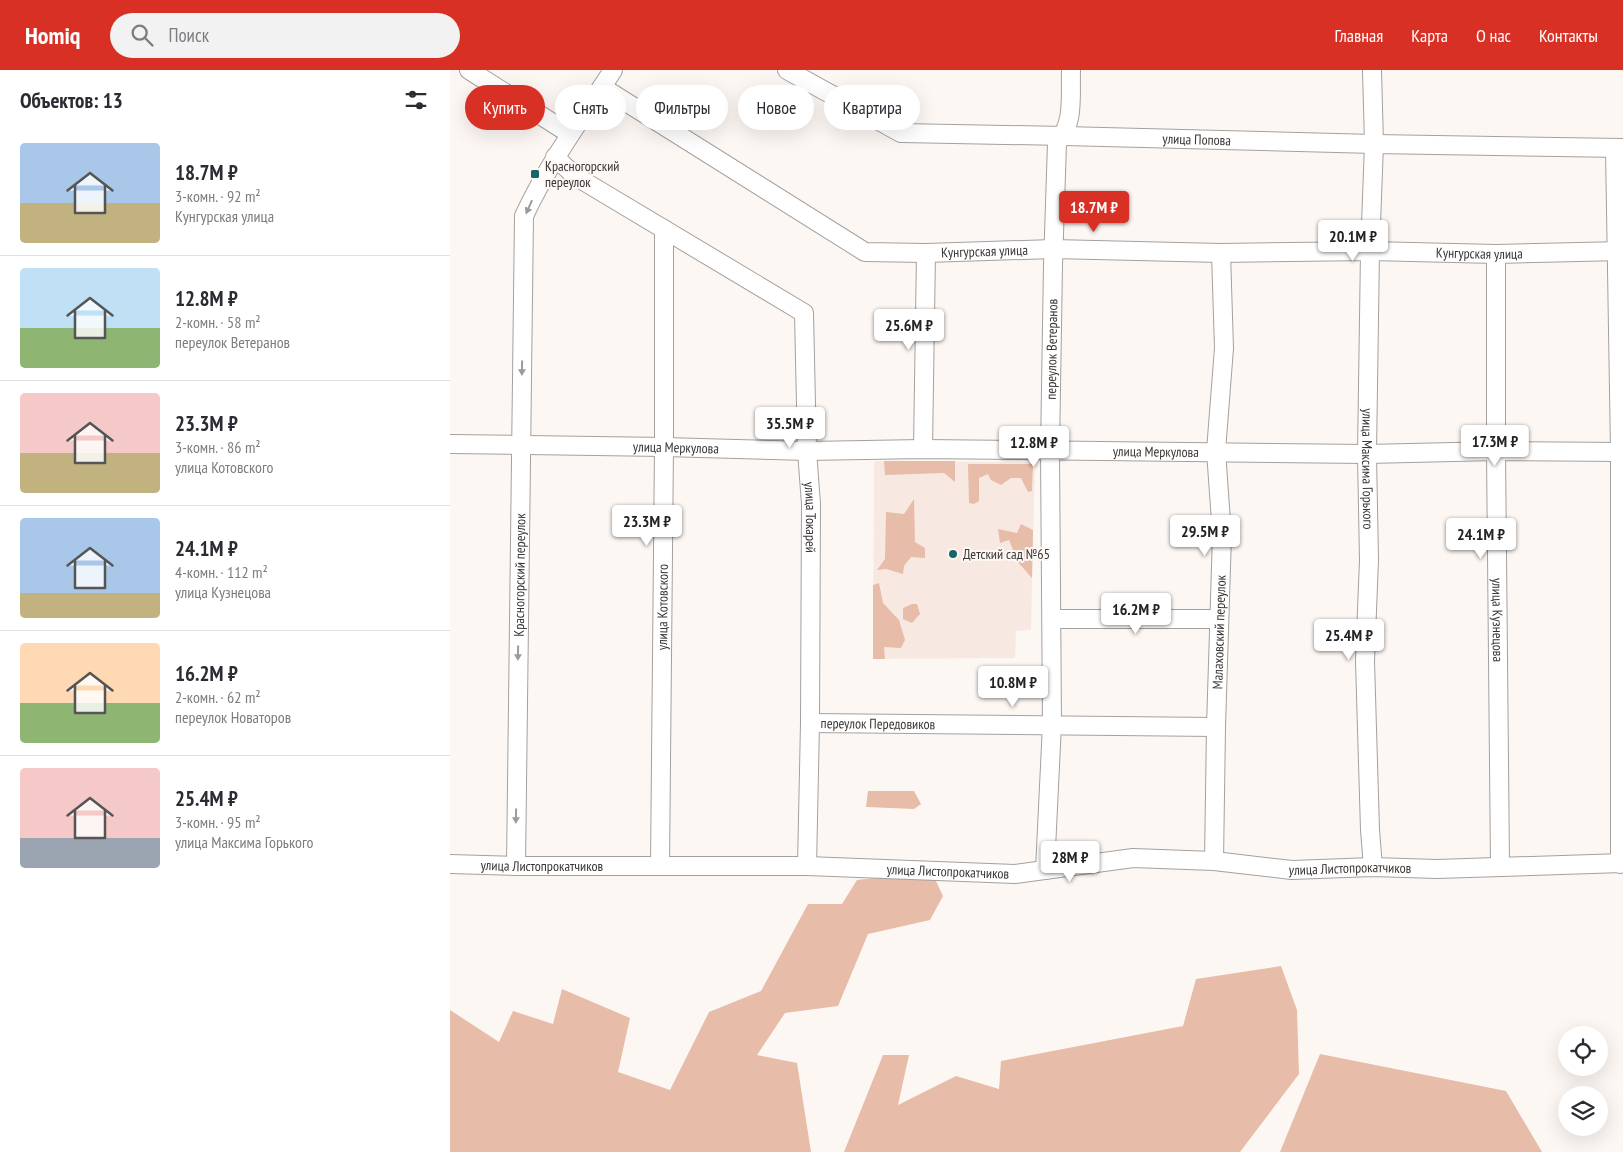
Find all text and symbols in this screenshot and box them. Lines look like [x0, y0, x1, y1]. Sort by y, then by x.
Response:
search box [110, 13, 460, 58]
text: Homiq [25, 20, 80, 51]
icon: search [128, 21, 156, 49]
text: Поиск [168, 23, 209, 47]
text: Главная [1335, 24, 1383, 47]
text: Карта [1411, 24, 1448, 47]
text: О нас [1476, 24, 1511, 47]
text: Контакты [1539, 24, 1598, 47]
chip: Купить [465, 85, 545, 130]
chip: Снять [555, 85, 626, 130]
chip: Фильтры [636, 85, 728, 130]
chip: Новое [738, 85, 814, 130]
chip: Квартира [824, 85, 920, 130]
icon: filters [402, 86, 430, 114]
text: Объектов: 13 [20, 87, 123, 114]
street label: улица Попова [1162, 130, 1231, 149]
place label: Красногорский переулок [545, 157, 620, 191]
text: 18.7M ₽ [175, 159, 238, 186]
icon: home [60, 163, 120, 223]
marker: Красногорский переулок [529, 168, 541, 180]
text: 3-комн. · 92 m² [175, 186, 261, 206]
pin: 18.7M ₽ [1048, 190, 1140, 233]
text: 18.7M ₽ [1070, 197, 1118, 217]
one-way arrow [524, 200, 532, 214]
text: Кунгурская улица [175, 206, 274, 226]
pin: 20.1M ₽ [1307, 220, 1399, 262]
text: 20.1M ₽ [1329, 226, 1377, 246]
street label: Кунгурская улица [941, 241, 1028, 262]
street label: Кунгурская улица [1436, 244, 1523, 263]
text: 12.8M ₽ [175, 285, 238, 312]
icon: home [60, 288, 120, 348]
street label: переулок Ветеранов [1042, 298, 1061, 400]
pin: 25.6M ₽ [863, 308, 955, 351]
text: 2-комн. · 58 m² [175, 312, 261, 332]
text: 25.6M ₽ [885, 315, 933, 335]
text: переулок Ветеранов [175, 332, 290, 352]
one-way arrow [518, 361, 526, 377]
pin: 35.5M ₽ [744, 406, 836, 449]
street label: улица Максима Горького [1358, 408, 1377, 530]
text: 23.3M ₽ [175, 410, 238, 437]
icon: home [60, 413, 120, 473]
text: 35.5M ₽ [766, 413, 814, 433]
pin: 17.3M ₽ [1449, 424, 1541, 467]
pin: 12.8M ₽ [988, 426, 1080, 468]
text: 17.3M ₽ [1472, 431, 1518, 451]
text: 12.8M ₽ [1010, 432, 1058, 452]
text: 3-комн. · 86 m² [175, 437, 261, 457]
street label: улица Меркулова [633, 438, 719, 458]
street label: улица Меркулова [1113, 442, 1199, 461]
text: улица Котовского [175, 457, 273, 477]
street label: улица Токарей [800, 481, 820, 553]
pin: 23.3M ₽ [601, 504, 693, 547]
text: 23.3M ₽ [623, 511, 671, 531]
street label: Красногорский переулок [510, 513, 529, 637]
pin: 29.5M ₽ [1159, 514, 1251, 557]
pin: 24.1M ₽ [1435, 518, 1527, 560]
text: 29.5M ₽ [1181, 521, 1229, 541]
text: 24.1M ₽ [1457, 524, 1505, 544]
text: 24.1M ₽ [175, 535, 238, 562]
icon: home [60, 538, 120, 598]
place label: Детский сад №65 [963, 545, 1050, 563]
marker: Детский сад №65 [947, 548, 959, 560]
text: 4-комн. · 112 m² [175, 562, 268, 582]
street label: улица Котовского [653, 564, 672, 650]
street label: Малаховский переулок [1208, 574, 1230, 690]
street label: улица Кузнецова [1488, 578, 1507, 662]
text: улица Кузнецова [175, 582, 271, 602]
pin: 16.2M ₽ [1090, 592, 1182, 635]
text: 16.2M ₽ [1112, 599, 1160, 619]
pin: 25.4M ₽ [1303, 618, 1395, 661]
text: 25.4M ₽ [1325, 625, 1373, 645]
one-way arrow [514, 646, 522, 662]
text: 16.2M ₽ [175, 660, 238, 687]
icon: home [60, 663, 120, 723]
pin: 10.8M ₽ [967, 666, 1059, 708]
text: 10.8M ₽ [989, 672, 1037, 692]
text: 2-комн. · 62 m² [175, 687, 261, 707]
text: переулок Новаторов [175, 707, 291, 727]
street label: переулок Передовиков [821, 714, 936, 733]
text: 25.4M ₽ [175, 785, 238, 812]
icon: home [60, 788, 120, 848]
one-way arrow [512, 808, 520, 824]
text: 3-комн. · 95 m² [175, 812, 261, 832]
text: улица Максима Горького [175, 832, 313, 852]
pin: 28M ₽ [1035, 840, 1105, 883]
text: 28M ₽ [1052, 847, 1088, 867]
street label: улица Листопрокатчиков [480, 856, 604, 875]
street label: улица Листопрокатчиков [1288, 858, 1412, 879]
street label: улица Листопрокатчиков [886, 860, 1010, 883]
map controls [1558, 1026, 1608, 1136]
button: locate [1558, 1026, 1608, 1076]
button: layers [1558, 1086, 1608, 1136]

